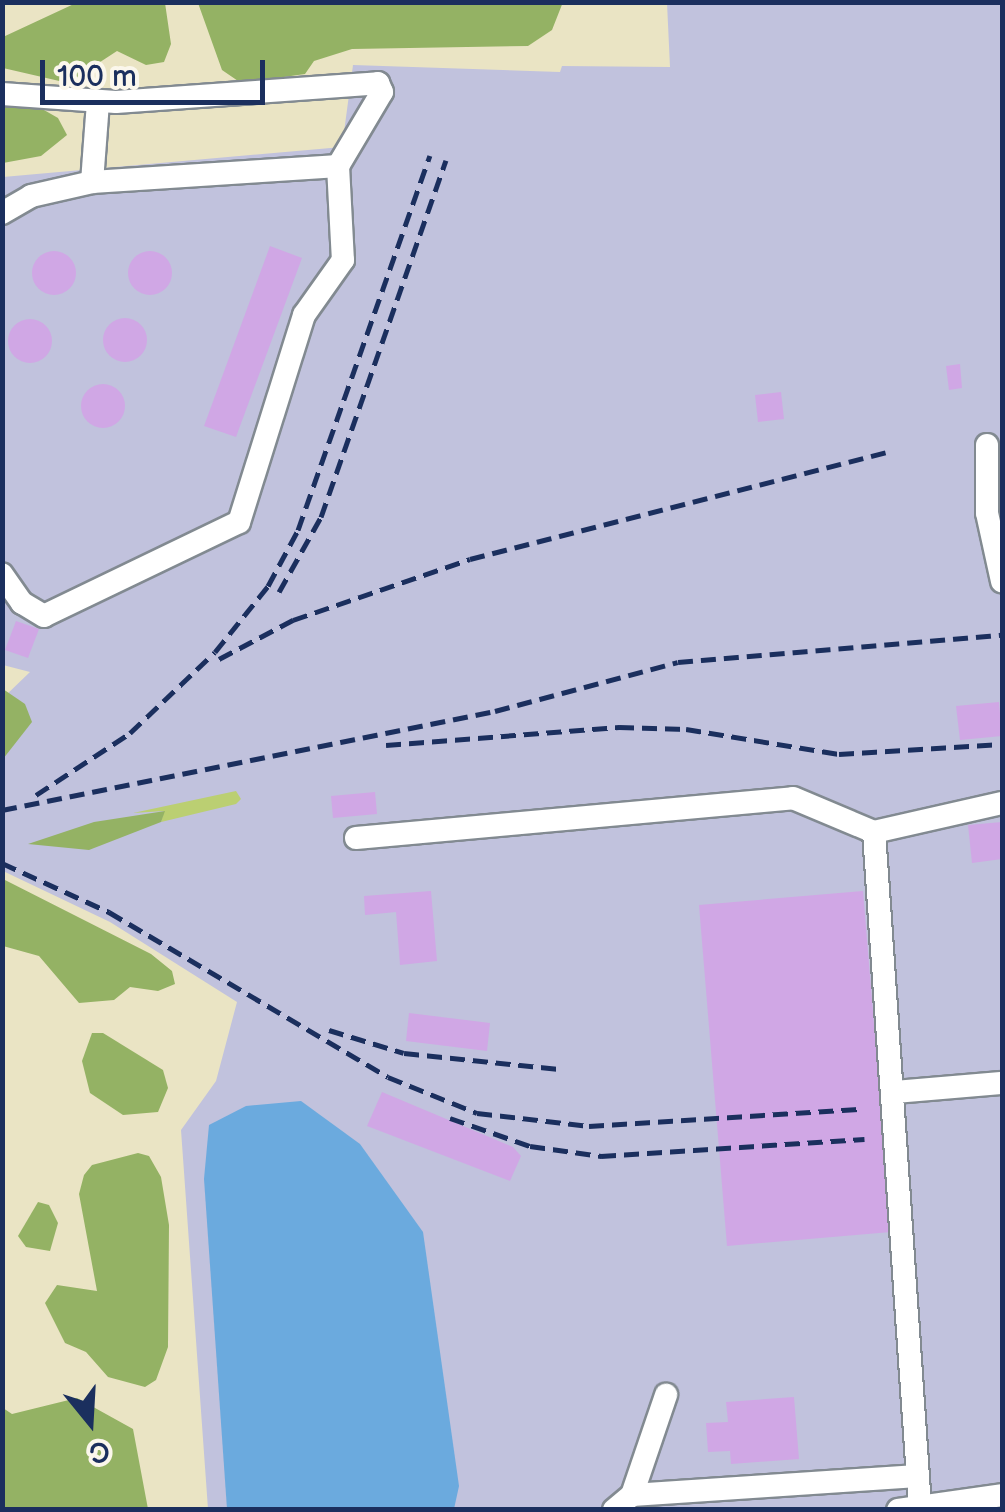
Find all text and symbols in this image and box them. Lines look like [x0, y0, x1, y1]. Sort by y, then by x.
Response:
scale bar [45, 40, 270, 102]
text: 100 m [57, 59, 137, 95]
north arrow [40, 1372, 140, 1472]
text: С [85, 1432, 114, 1470]

